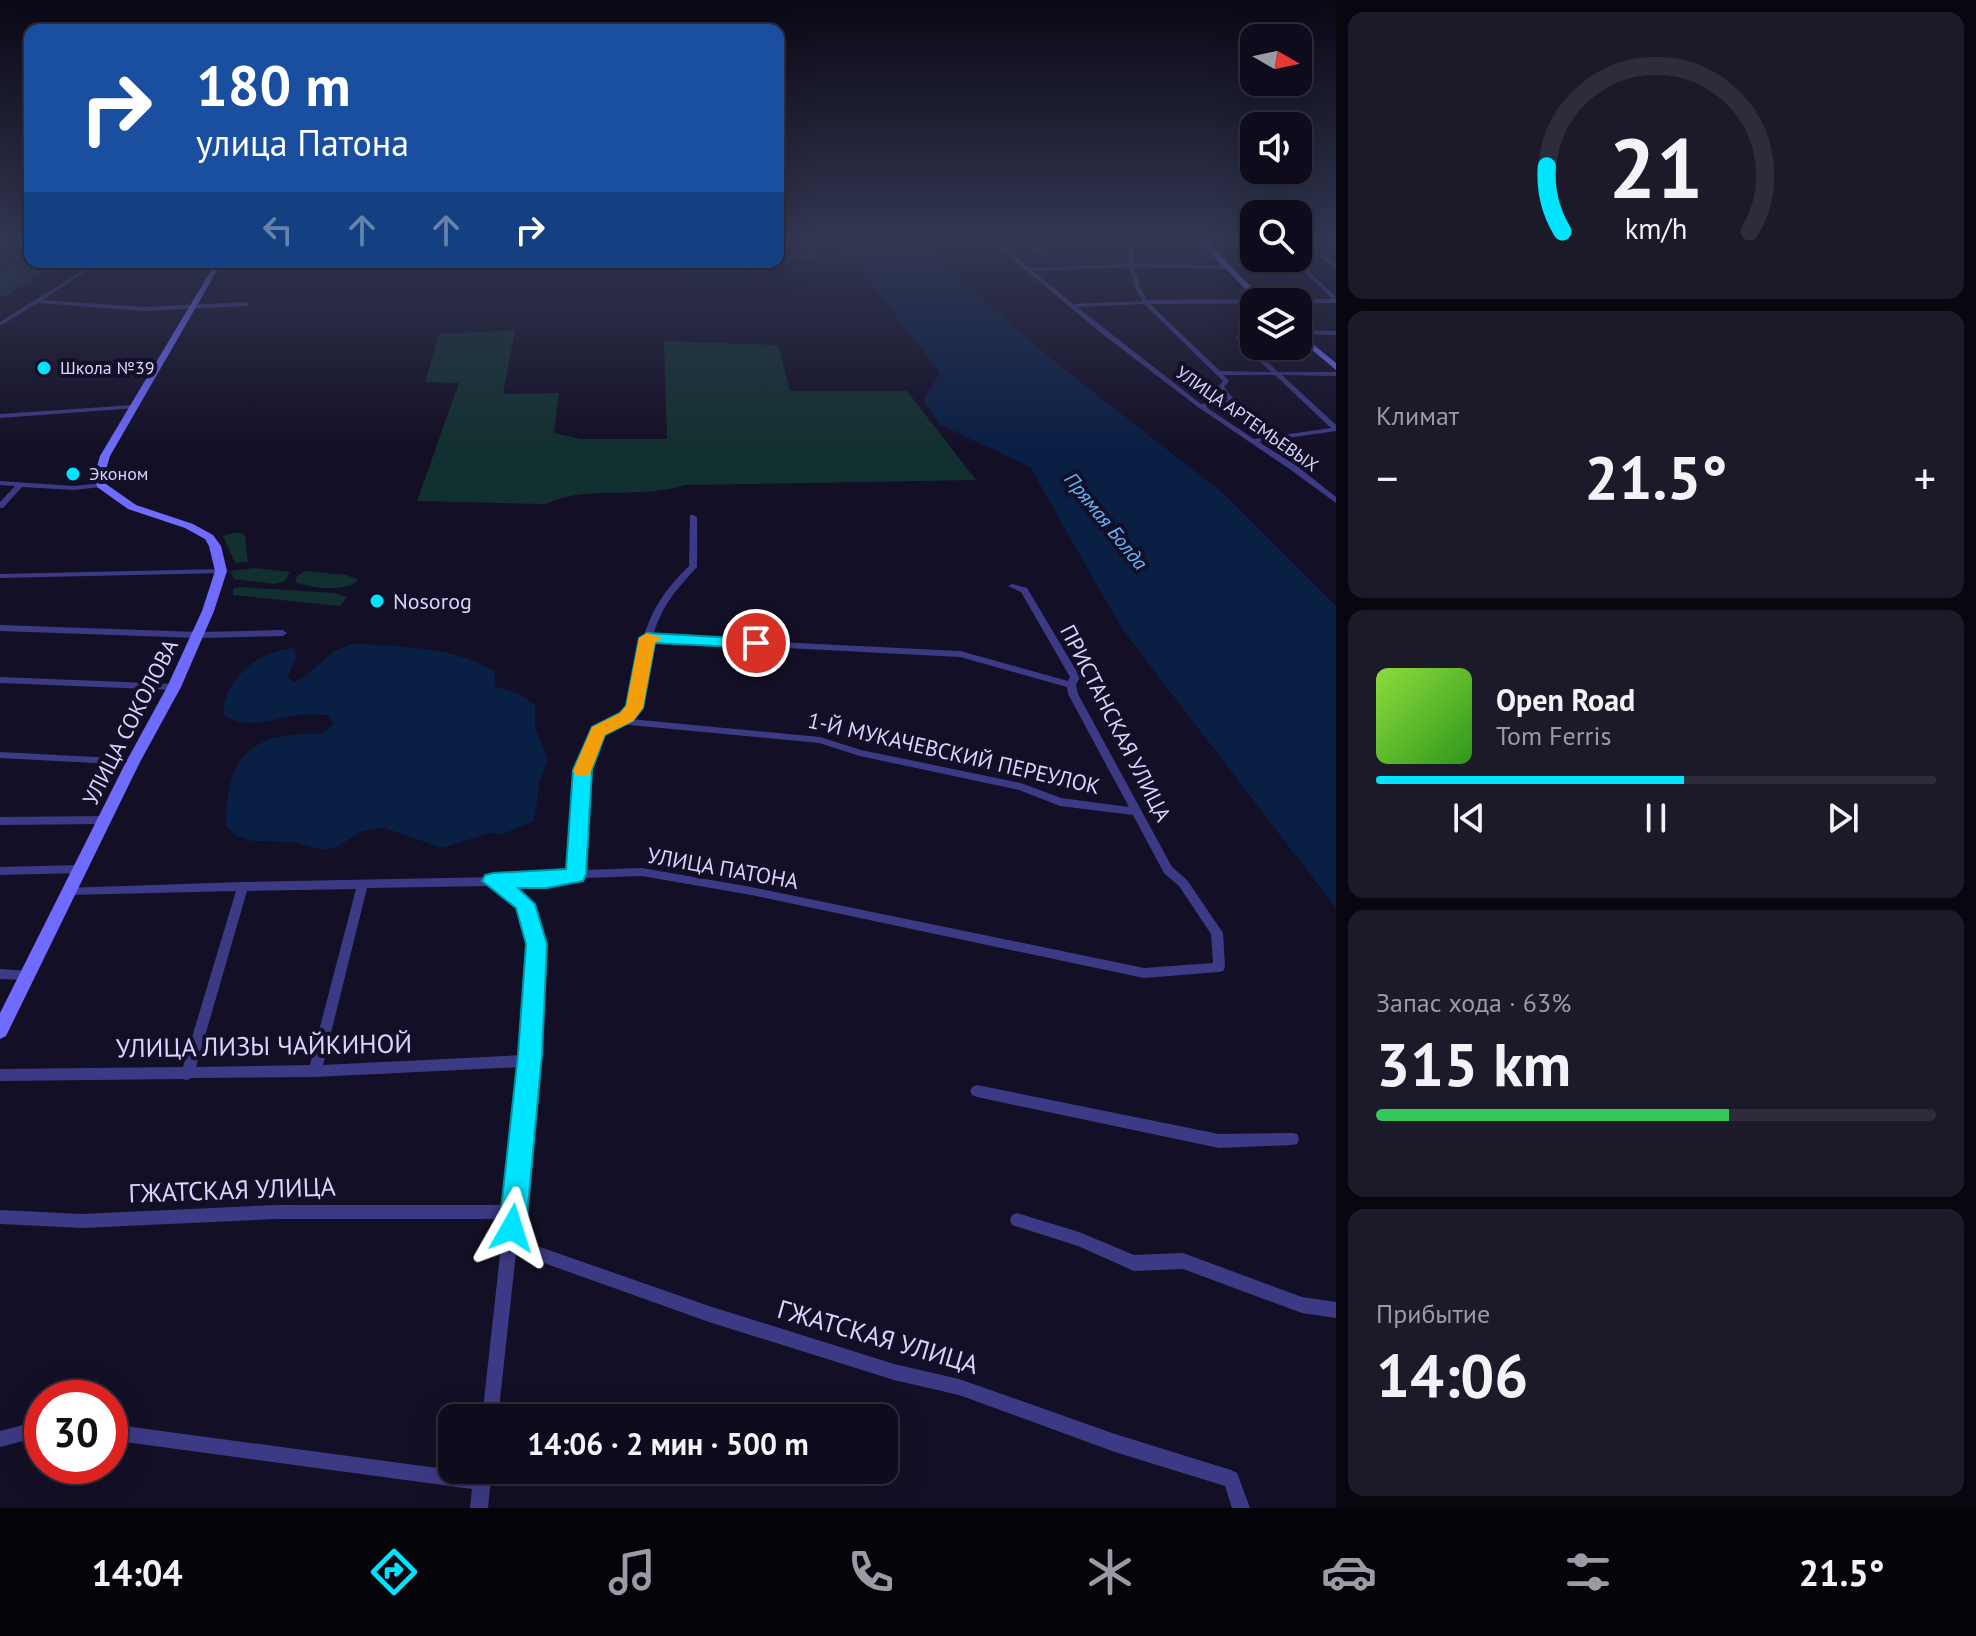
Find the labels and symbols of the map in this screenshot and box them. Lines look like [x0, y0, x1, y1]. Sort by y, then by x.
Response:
north arrow [1240, 24, 1312, 96]
place label: Школа №39 [60, 356, 155, 379]
marker: Школа №39 [35, 359, 53, 377]
street label: УЛИЦА АРТЕМЬЕВЫХ [1172, 361, 1323, 476]
place label: Эконом [89, 462, 148, 485]
marker: Эконом [64, 465, 82, 483]
water label: Прямая Болда [1059, 467, 1154, 575]
place label: Nosorog [393, 587, 472, 615]
marker: Nosorog [368, 592, 386, 610]
pin [722, 609, 790, 677]
street label: ПРИСТАНСКАЯ УЛИЦА [1054, 620, 1178, 826]
street label: УЛИЦА СОКОЛОВА [76, 634, 184, 810]
street label: 1-Й МУКАЧЕВСКИЙ ПЕРЕУЛОК [805, 706, 1103, 800]
street label: УЛИЦА ПАТОНА [645, 841, 801, 895]
street label: УЛИЦА ЛИЗЫ ЧАЙКИНОЙ [116, 1026, 412, 1065]
street label: ГЖАТСКАЯ УЛИЦА [128, 1169, 336, 1210]
position arrow [470, 1186, 554, 1270]
street label: ГЖАТСКАЯ УЛИЦА [774, 1292, 982, 1381]
speed limit sign: 30 [24, 1380, 128, 1484]

